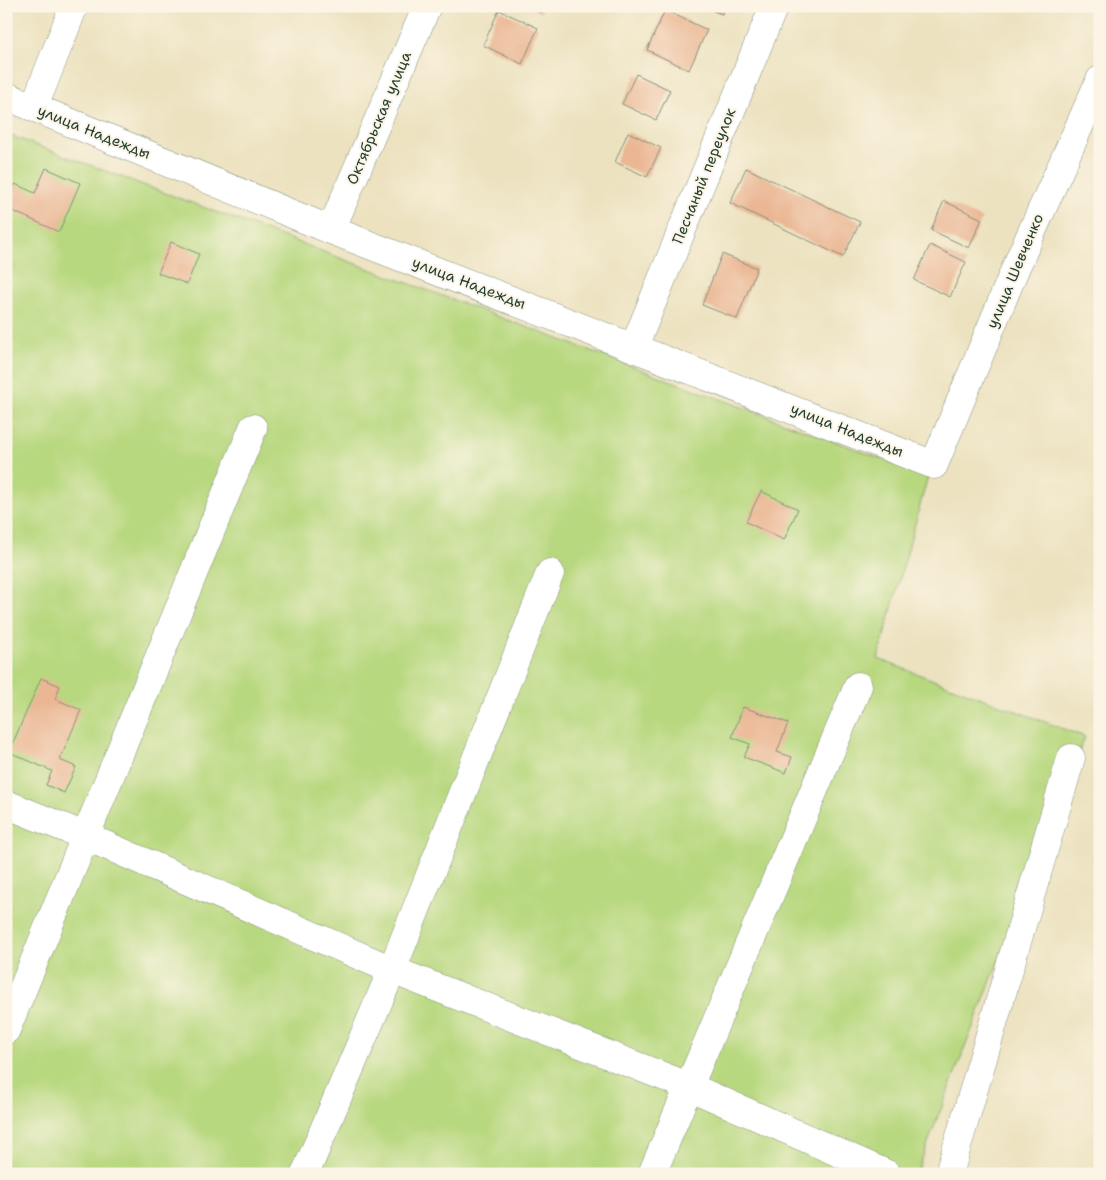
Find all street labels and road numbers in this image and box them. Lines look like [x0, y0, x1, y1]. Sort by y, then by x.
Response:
street label: Октябрьская улица [342, 48, 416, 188]
street label: улица Надежды [35, 100, 153, 164]
street label: Песчаный переулок [668, 105, 740, 247]
street label: улица Шевченко [982, 211, 1048, 331]
street label: улица Надежды [409, 252, 529, 314]
street label: улица Надежды [788, 398, 906, 462]

